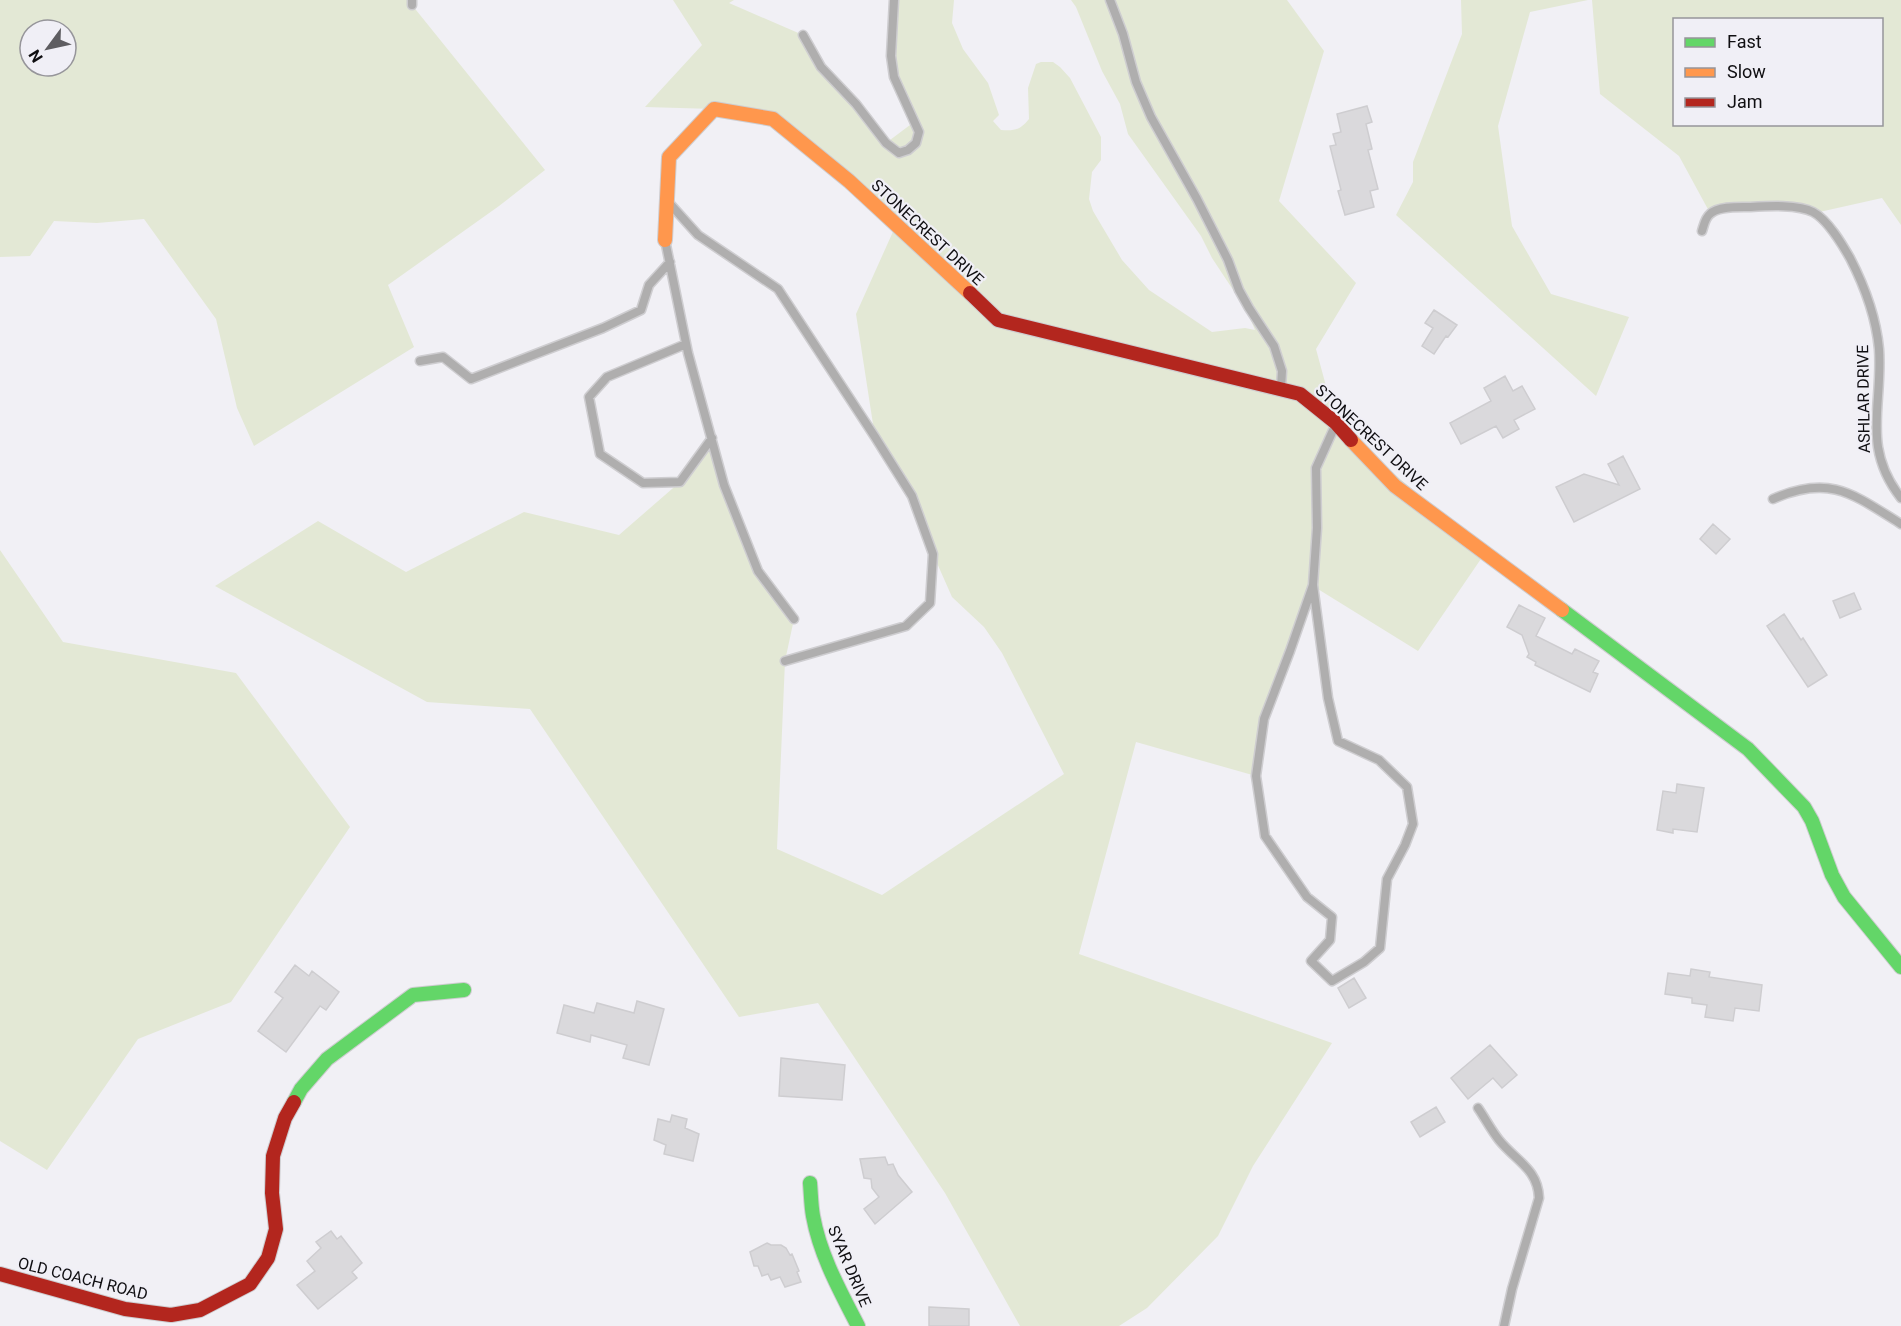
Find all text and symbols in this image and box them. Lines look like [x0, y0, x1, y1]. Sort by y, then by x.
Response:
north arrow [18, 18, 78, 78]
legend [1673, 18, 1883, 126]
text: Fast [1727, 31, 1762, 52]
text: N [25, 46, 47, 66]
text: Slow [1727, 61, 1766, 82]
text: Jam [1727, 91, 1763, 112]
street label: STONECREST DRIVE [868, 175, 988, 289]
street label: ASHLAR DRIVE [1853, 345, 1874, 453]
street label: STONECREST DRIVE [1312, 380, 1432, 494]
street label: SYAR DRIVE [824, 1223, 875, 1310]
street label: OLD COACH ROAD [16, 1253, 150, 1304]

